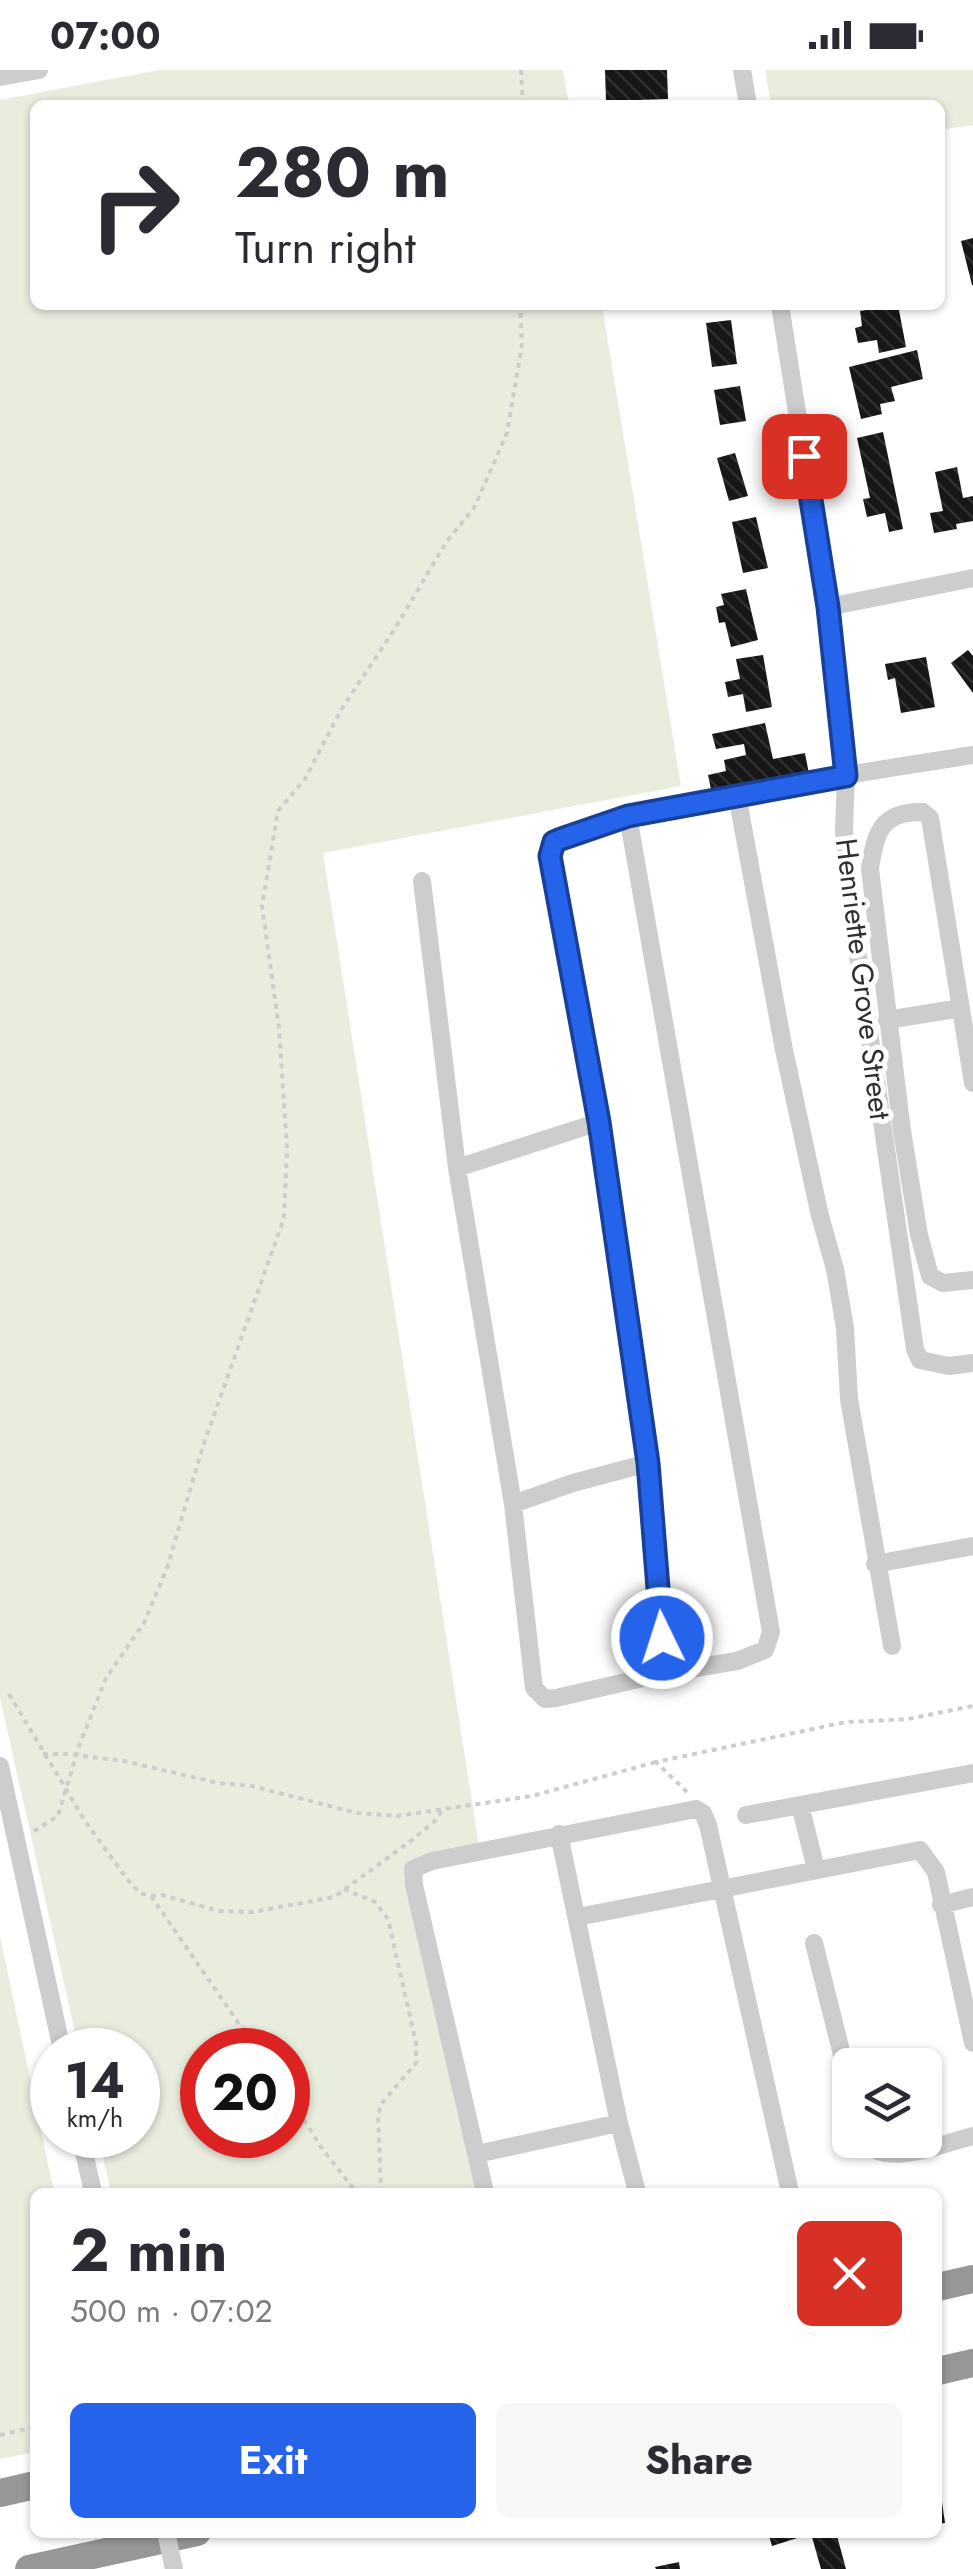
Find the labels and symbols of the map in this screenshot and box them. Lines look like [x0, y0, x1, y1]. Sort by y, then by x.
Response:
pin [762, 414, 847, 499]
street label: Henriette Grove Street [825, 836, 902, 1123]
position arrow [610, 1586, 714, 1690]
speed limit sign: 20 [180, 2028, 310, 2158]

